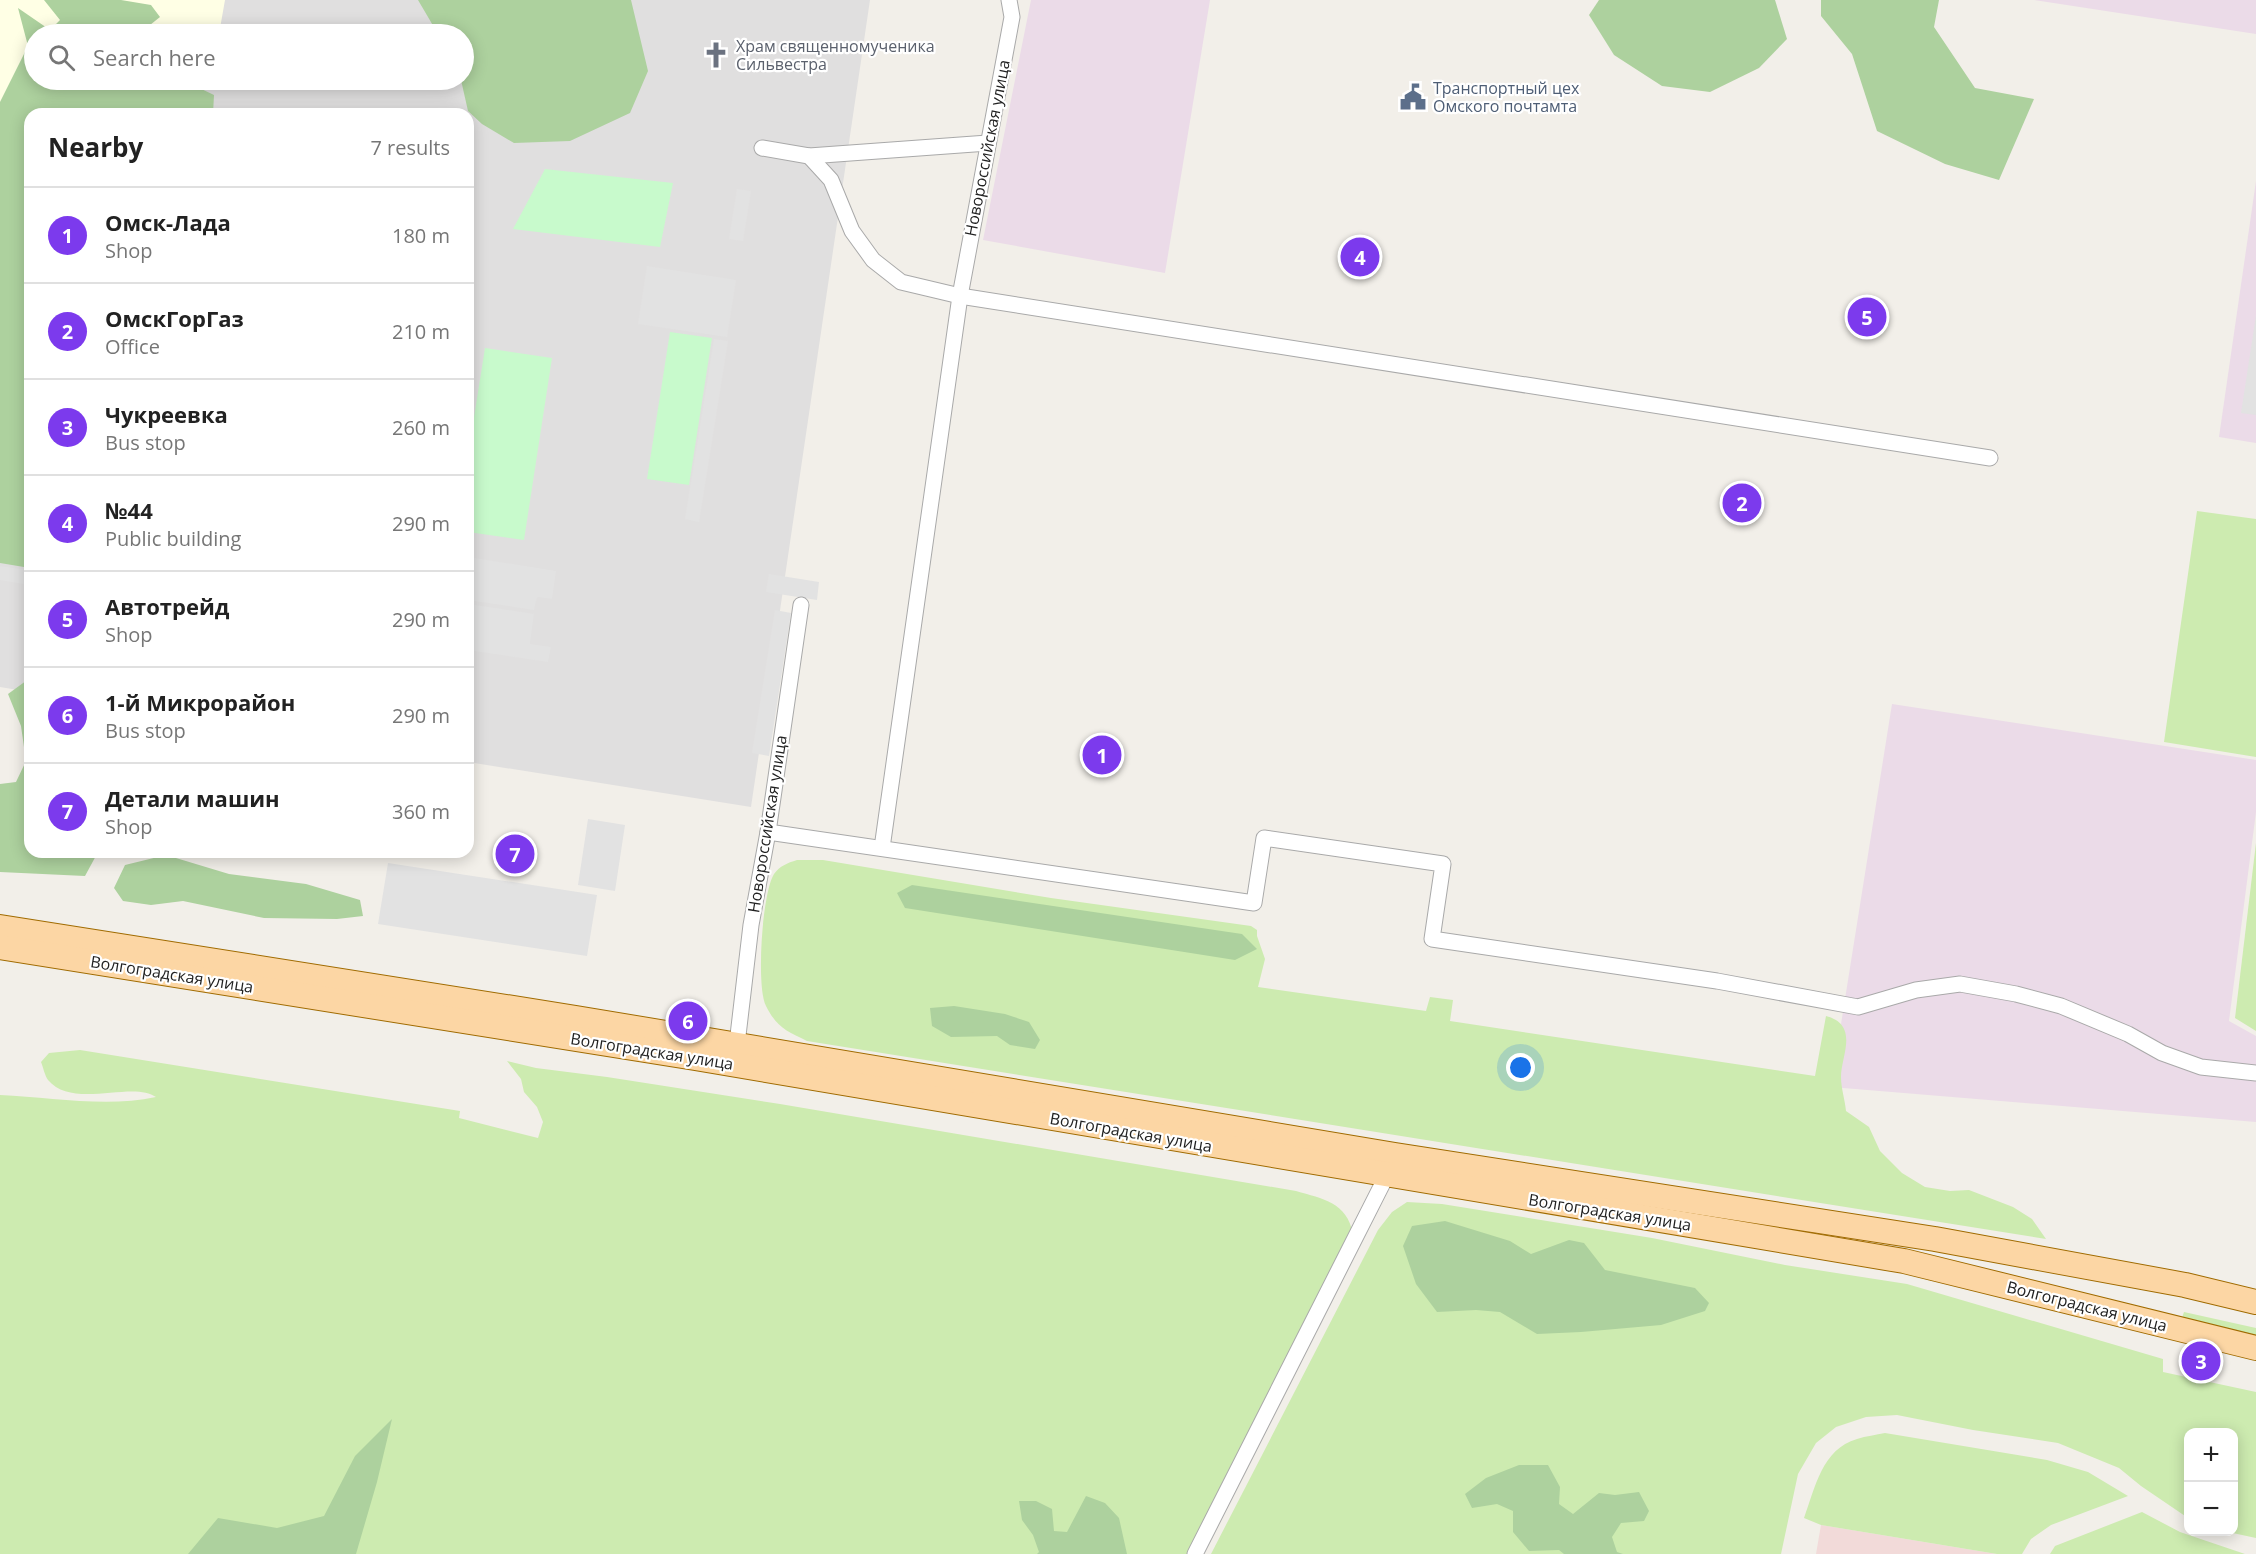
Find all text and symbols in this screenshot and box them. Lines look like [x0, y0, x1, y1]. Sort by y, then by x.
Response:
search box [24, 24, 474, 90]
place label: Храм священномученика Сильвестра [736, 35, 935, 75]
church icon: Храм священномученика Сильвестра [701, 40, 731, 70]
icon: search [45, 41, 78, 74]
text: Search here [93, 42, 216, 72]
street label: Новороссийская улица [959, 58, 1015, 238]
place label: Транспортный цех Омского почтамта [1433, 77, 1580, 117]
public building icon: Транспортный цех Омского почтамта [1398, 82, 1428, 112]
text: Nearby [48, 129, 143, 165]
text: 7 results [370, 134, 450, 161]
text: Омск-Лада [105, 207, 231, 237]
text: 1 [62, 222, 73, 249]
text: 180 m [392, 222, 450, 249]
pin: 4 [1340, 234, 1380, 280]
text: Shop [105, 237, 153, 264]
pin: 5 [1848, 294, 1886, 340]
text: ОмскГорГаз [105, 303, 244, 333]
text: 2 [62, 318, 73, 345]
text: 210 m [392, 318, 450, 345]
text: Office [105, 333, 160, 360]
text: Чукреевка [105, 399, 228, 429]
text: 3 [62, 414, 73, 441]
text: 260 m [392, 414, 450, 441]
text: Bus stop [105, 429, 186, 456]
pin: 2 [1722, 480, 1762, 526]
text: №44 [105, 495, 153, 525]
text: 4 [62, 510, 73, 537]
text: 290 m [392, 510, 450, 537]
text: Public building [105, 525, 241, 552]
text: Автотрейд [105, 591, 229, 621]
text: 5 [62, 606, 73, 633]
text: 290 m [392, 606, 450, 633]
text: Shop [105, 621, 153, 648]
text: 1-й Микрорайон [105, 687, 295, 717]
text: 6 [62, 702, 73, 729]
text: 290 m [392, 702, 450, 729]
text: Bus stop [105, 717, 186, 744]
pin: 1 [1082, 732, 1122, 777]
street label: Новороссийская улица [742, 734, 792, 914]
text: Детали машин [105, 783, 280, 813]
text: 7 [62, 798, 73, 825]
text: 360 m [392, 798, 450, 825]
text: Shop [105, 813, 153, 840]
pin: 7 [496, 832, 534, 876]
street label: Волгоградская улица [89, 950, 255, 998]
pin: 6 [668, 998, 708, 1044]
street label: Волгоградская улица [569, 1027, 735, 1075]
your location [1506, 1053, 1535, 1082]
street label: Волгоградская улица [1048, 1107, 1214, 1157]
street label: Волгоградская улица [1527, 1188, 1693, 1236]
street label: Волгоградская улица [2005, 1275, 2169, 1337]
pin: 3 [2182, 1338, 2220, 1384]
map controls [2184, 1428, 2238, 1536]
button: + [2184, 1428, 2238, 1482]
button: − [2184, 1482, 2238, 1536]

